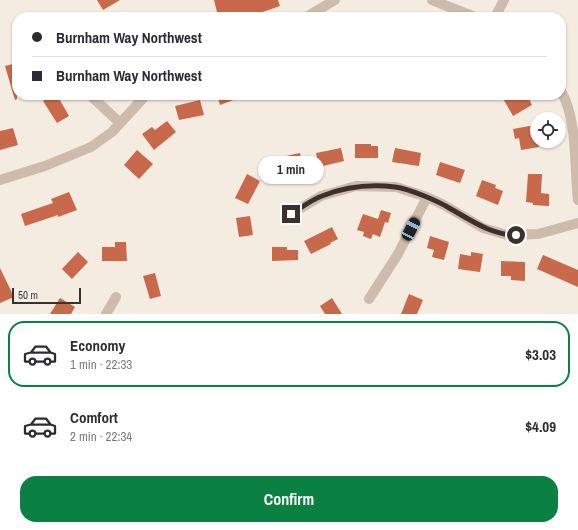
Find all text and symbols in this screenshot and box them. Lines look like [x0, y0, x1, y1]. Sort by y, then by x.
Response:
text: Burnham Way Northwest [56, 27, 202, 48]
text: Burnham Way Northwest [56, 65, 202, 86]
map controls [530, 112, 566, 148]
button: locate [530, 112, 566, 148]
callout: 1 min [258, 156, 324, 184]
text: 1 min [277, 161, 305, 178]
route end [282, 205, 300, 223]
car [400, 216, 422, 242]
route start [507, 226, 525, 244]
scale bar [12, 286, 81, 305]
text: 50 m [18, 288, 38, 302]
text: Economy [70, 335, 125, 356]
icon: car [22, 336, 58, 372]
text: $3.03 [525, 344, 556, 365]
text: 1 min · 22:33 [70, 356, 132, 373]
text: Comfort [70, 407, 118, 428]
icon: car [22, 408, 58, 444]
text: $4.09 [525, 416, 556, 437]
text: 2 min · 22:34 [70, 428, 132, 445]
button: Confirm [20, 476, 558, 522]

